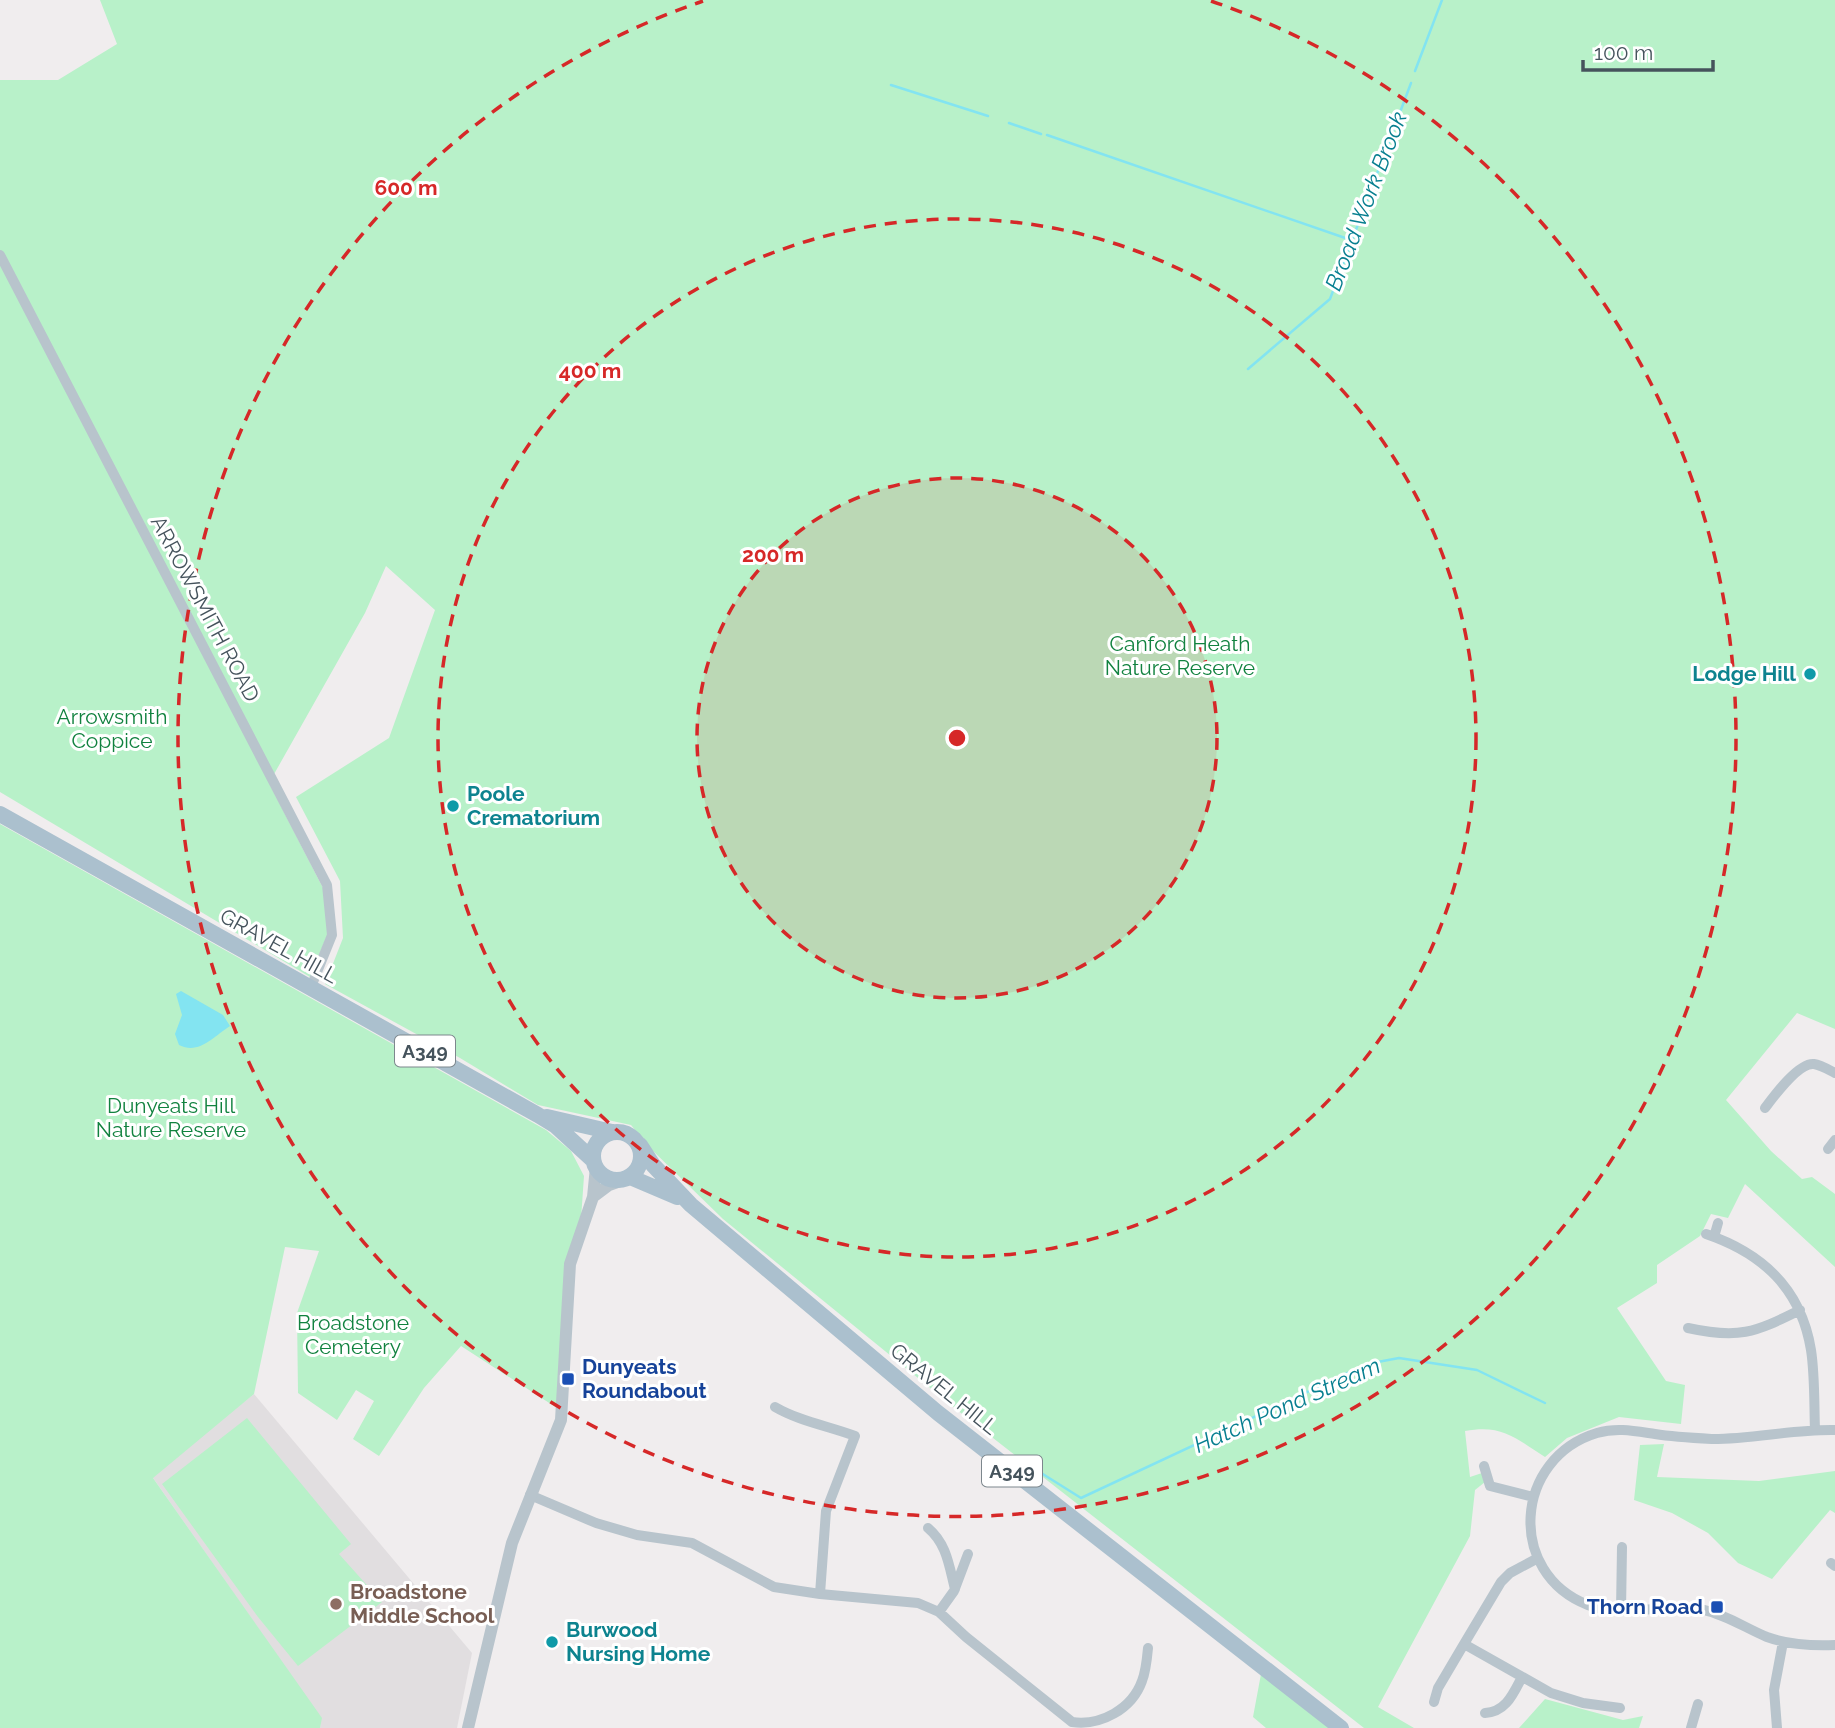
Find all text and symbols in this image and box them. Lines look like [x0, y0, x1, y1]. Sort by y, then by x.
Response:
scale bar [1583, 28, 1713, 72]
text: 100 m [1594, 40, 1653, 65]
water label: Broad Work Brook [1319, 108, 1412, 294]
text: 600 m [374, 175, 438, 200]
text: 400 m [559, 358, 621, 383]
street label: ARROWSMITH ROAD [146, 512, 265, 706]
text: 200 m [742, 542, 804, 567]
park label: Canford Heath Nature Reserve [1105, 631, 1255, 680]
place label: Lodge Hill [1692, 661, 1796, 686]
marker: Lodge Hill [1802, 666, 1818, 682]
park label: Arrowsmith Coppice [57, 704, 167, 753]
centre of rings [945, 726, 969, 750]
place label: Poole Crematorium [467, 781, 600, 830]
marker: Poole Crematorium [445, 798, 461, 814]
street label: GRAVEL HILL [216, 903, 343, 988]
road number: A349 [395, 1036, 455, 1066]
park label: Dunyeats Hill Nature Reserve [96, 1093, 246, 1142]
park label: Broadstone Cemetery [297, 1310, 409, 1359]
street label: GRAVEL HILL [886, 1338, 1003, 1440]
water label: Hatch Pond Stream [1189, 1351, 1384, 1458]
place label: Dunyeats Roundabout [582, 1354, 707, 1403]
marker: Dunyeats Roundabout [560, 1371, 576, 1387]
road number: A349 [982, 1456, 1042, 1486]
place label: Broadstone Middle School [350, 1579, 495, 1628]
place label: Thorn Road [1587, 1594, 1703, 1619]
marker: Broadstone Middle School [328, 1596, 344, 1612]
marker: Thorn Road [1709, 1599, 1725, 1615]
place label: Burwood Nursing Home [566, 1617, 711, 1666]
marker: Burwood Nursing Home [544, 1634, 560, 1650]

